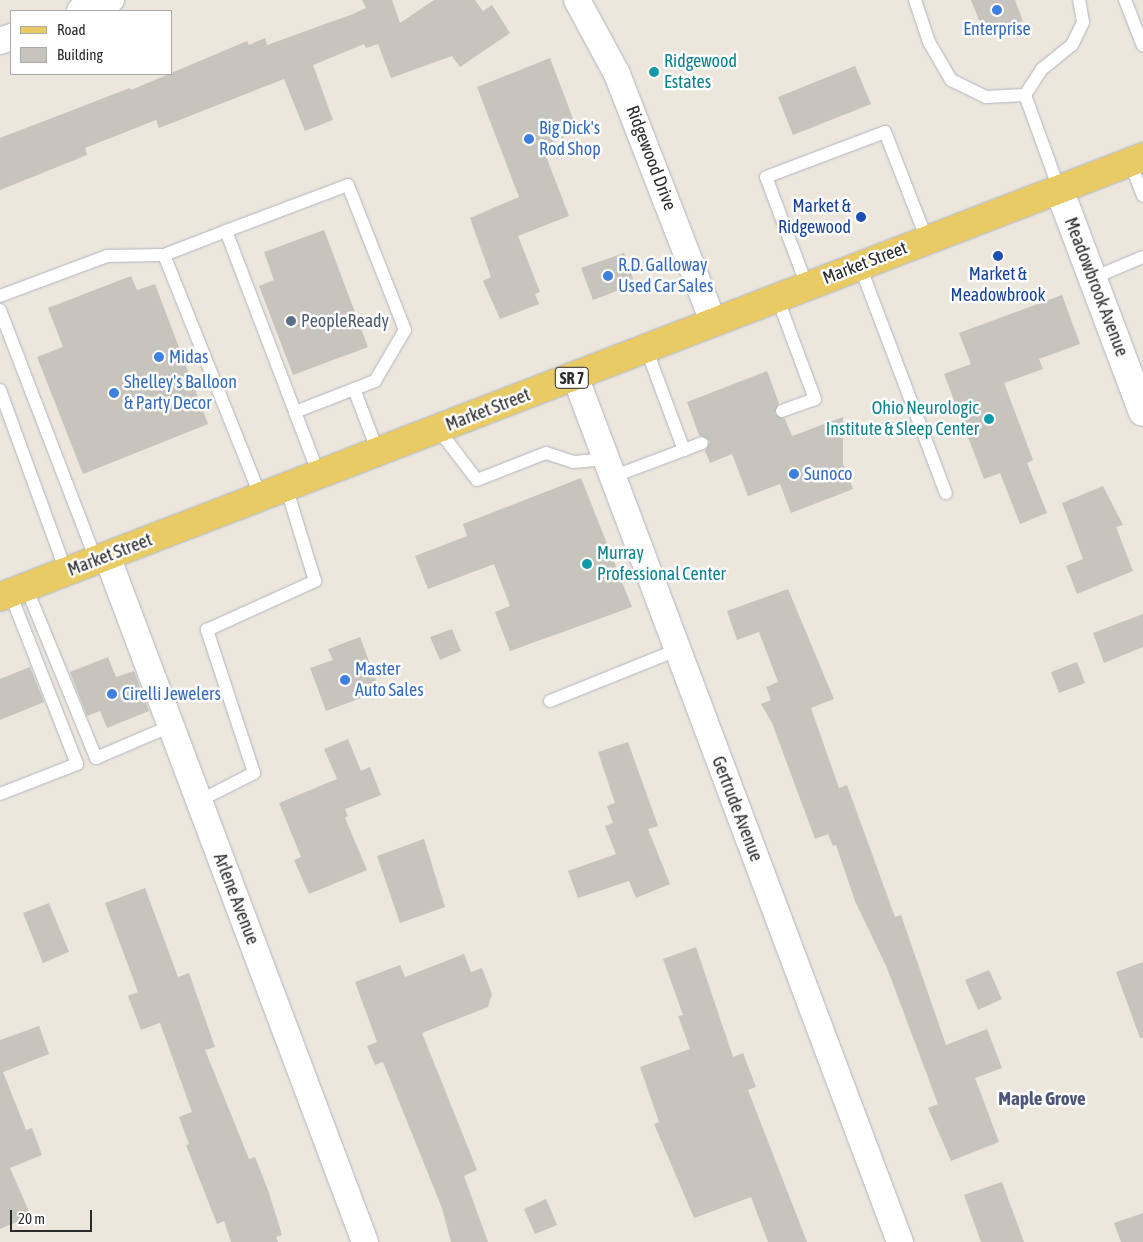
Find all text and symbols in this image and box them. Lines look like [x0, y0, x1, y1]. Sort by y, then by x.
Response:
marker: Enterprise [991, 4, 1003, 16]
legend [10, 10, 172, 75]
place label: Enterprise [963, 18, 1031, 40]
text: Road [57, 21, 86, 38]
text: Building [57, 46, 103, 63]
place label: Ridgewood Estates [664, 51, 737, 94]
marker: Ridgewood Estates [648, 66, 660, 78]
street label: Ridgewood Drive [621, 103, 681, 213]
place label: Big Dick's Rod Shop [539, 118, 601, 160]
marker: Big Dick's Rod Shop [523, 133, 535, 145]
place label: Market & Ridgewood [778, 196, 851, 238]
marker: Market & Ridgewood [855, 211, 867, 223]
street label: Meadowbrook Avenue [1060, 214, 1132, 360]
street label: Market Street [820, 237, 910, 289]
marker: Market & Meadowbrook [992, 250, 1004, 262]
place label: R.D. Galloway Used Car Sales [618, 255, 713, 298]
place label: Market & Meadowbrook [951, 264, 1045, 306]
marker: R.D. Galloway Used Car Sales [602, 270, 614, 282]
place label: PeopleReady [301, 310, 389, 332]
marker: PeopleReady [285, 315, 297, 327]
place label: Midas [169, 346, 208, 368]
marker: Midas [153, 351, 165, 363]
road number: SR 7 [554, 364, 590, 392]
place label: Shelley's Balloon & Party Decor [124, 372, 237, 414]
street label: Market Street [443, 384, 533, 436]
marker: Shelley's Balloon & Party Decor [108, 387, 120, 399]
place label: Ohio Neurologic Institute & Sleep Center [826, 398, 979, 440]
marker: Ohio Neurologic Institute & Sleep Center [983, 413, 995, 425]
place label: Sunoco [804, 463, 853, 485]
marker: Sunoco [788, 468, 800, 480]
street label: Market Street [65, 529, 155, 581]
place label: Murray Professional Center [597, 543, 726, 586]
marker: Murray Professional Center [581, 558, 593, 570]
place label: Master Auto Sales [355, 659, 423, 702]
marker: Master Auto Sales [339, 674, 351, 686]
place label: Cirelli Jewelers [122, 683, 221, 705]
marker: Cirelli Jewelers [106, 688, 118, 700]
street label: Gertrude Avenue [707, 753, 767, 865]
street label: Arlene Avenue [209, 850, 263, 948]
district label: Maple Grove [998, 1088, 1086, 1110]
scale bar [12, 1200, 95, 1232]
text: 20 m [18, 1210, 45, 1227]

